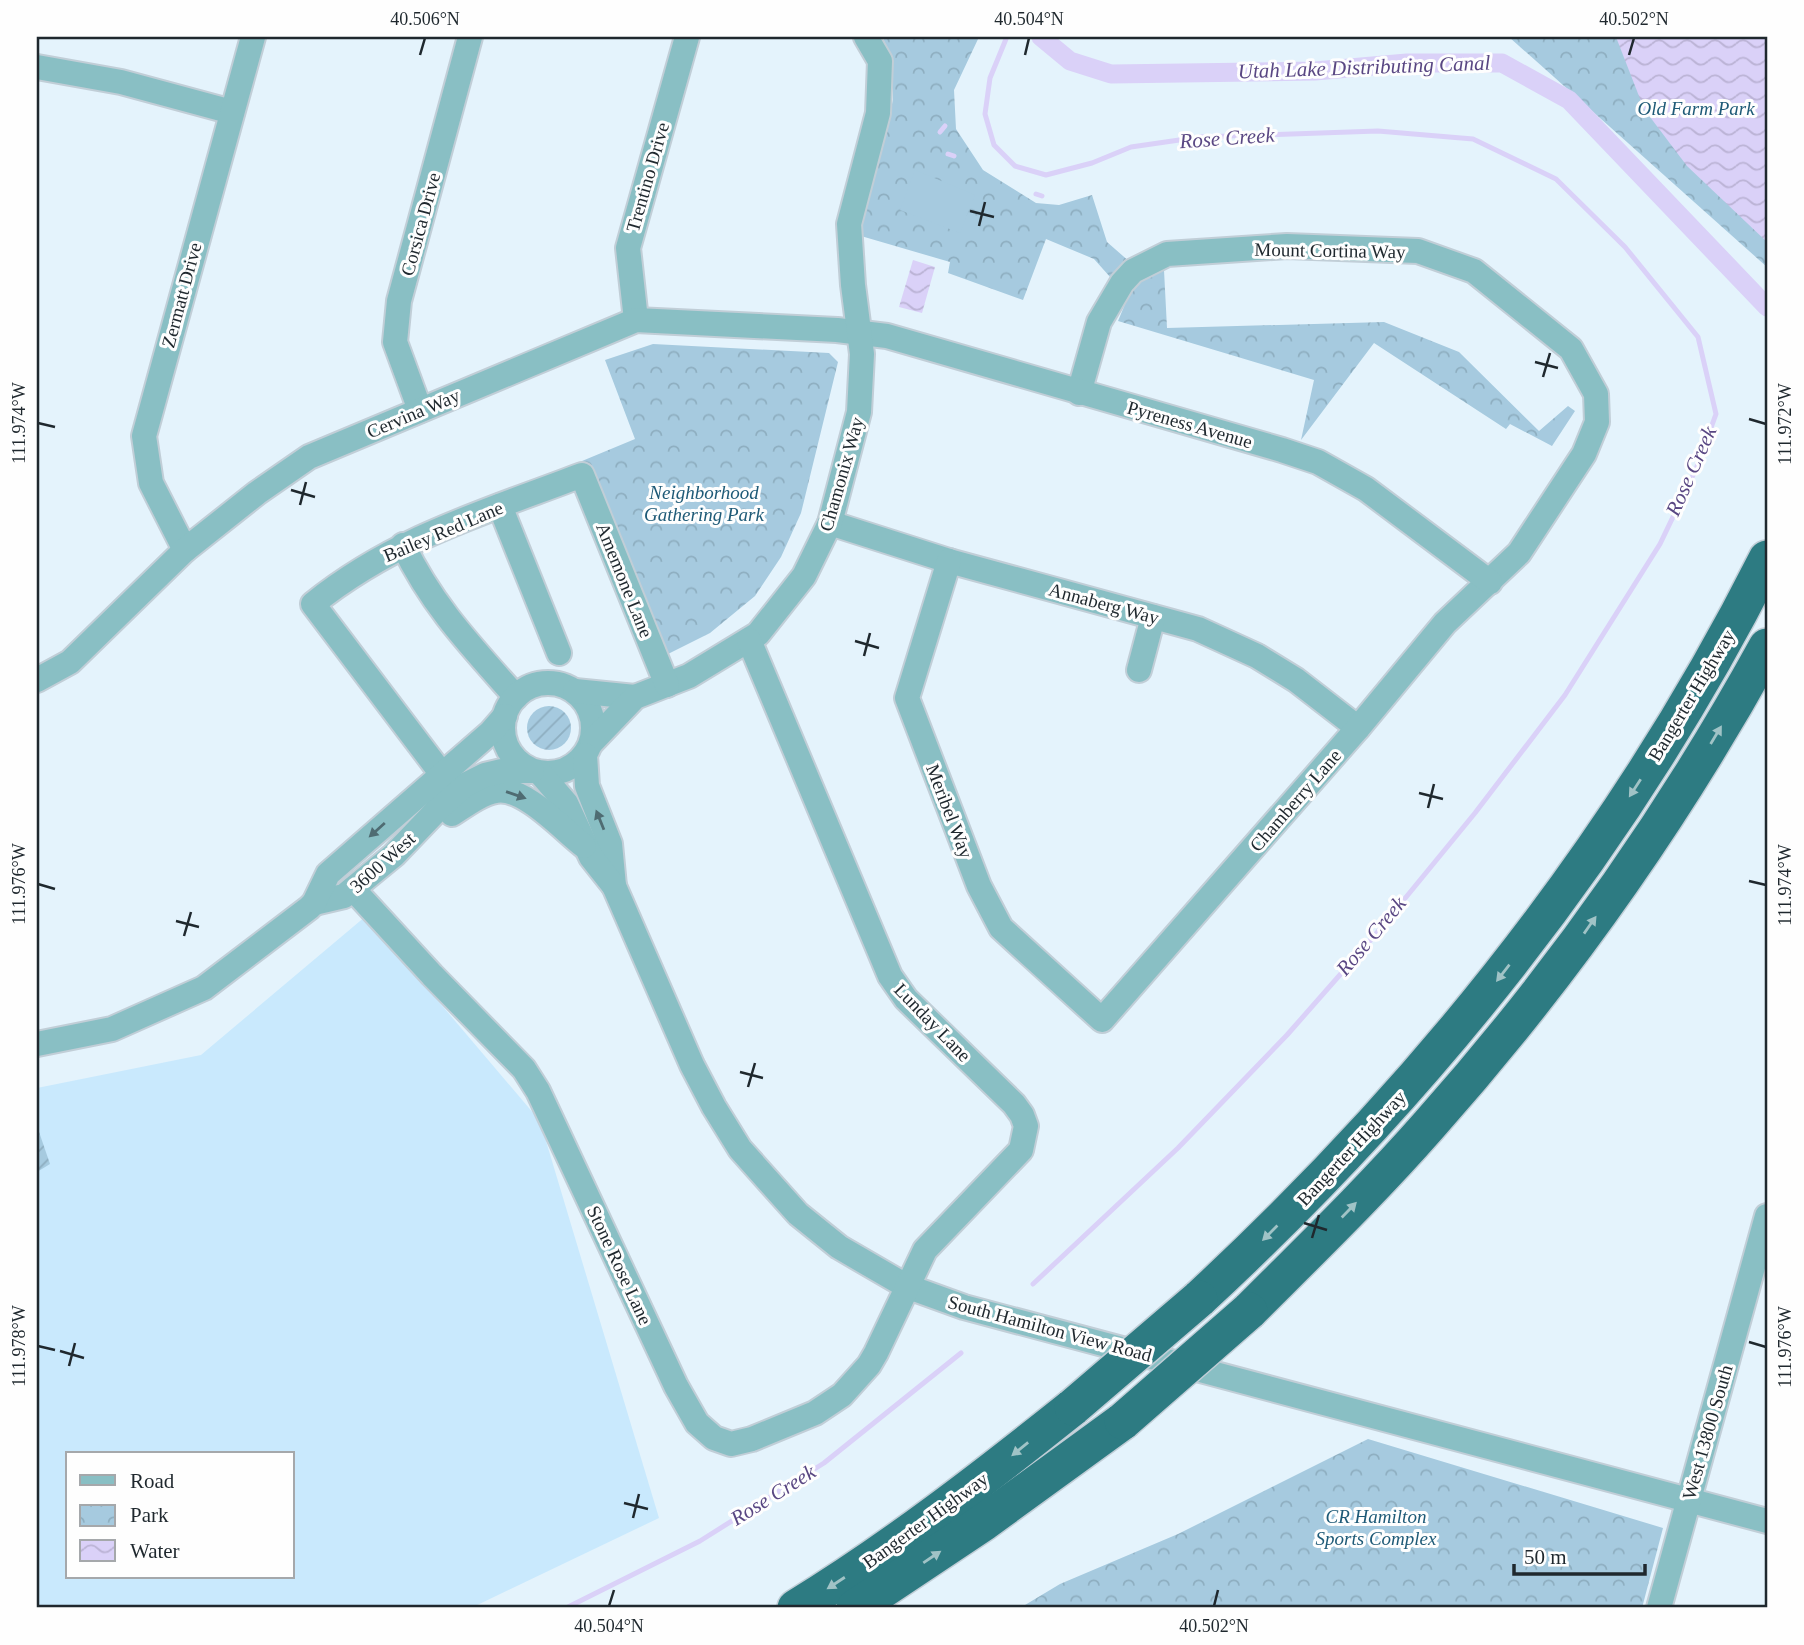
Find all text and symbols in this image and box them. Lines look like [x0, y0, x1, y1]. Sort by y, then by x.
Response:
text: 40.506°N [390, 9, 460, 29]
text: 40.504°N [994, 9, 1064, 29]
text: 40.502°N [1599, 9, 1669, 29]
water label: Utah Lake Distributing Canal [1237, 51, 1491, 83]
park label: Old Farm Park [1637, 98, 1755, 119]
street label: Trentino Drive [622, 120, 673, 234]
water label: Rose Creek [1178, 123, 1276, 153]
street label: Corsica Drive [397, 170, 444, 278]
street label: Mount Cortina Way [1254, 239, 1406, 262]
street label: Zermatt Drive [157, 240, 206, 350]
text: 111.974°W [9, 382, 29, 464]
text: 111.972°W [1775, 383, 1795, 465]
street label: Cervina Way [364, 384, 463, 442]
street label: Pyreness Avenue [1125, 397, 1255, 452]
street label: Chamonix Way [815, 414, 868, 534]
water label: Rose Creek [1660, 422, 1722, 520]
park label: Neighborhood Gathering Park [644, 482, 764, 525]
street label: Bailey Red Lane [380, 497, 506, 566]
street label: Amemone Lane [592, 520, 657, 641]
street label: Annaberg Way [1046, 579, 1162, 628]
street label: Bangerter Highway [1644, 625, 1739, 765]
one-way arrow [1710, 726, 1723, 745]
street label: Chamberry Lane [1245, 745, 1345, 856]
street label: Meribel Way [922, 761, 977, 862]
one-way arrow [1629, 778, 1642, 798]
one-way arrow [506, 790, 527, 801]
one-way arrow [595, 809, 606, 830]
one-way arrow [368, 822, 386, 838]
street label: 3600 West [346, 827, 420, 897]
text: 111.976°W [9, 843, 29, 925]
text: 111.974°W [1775, 844, 1795, 926]
water label: Rose Creek [1330, 891, 1411, 981]
one-way arrow [1583, 916, 1597, 934]
one-way arrow [1496, 964, 1511, 982]
street label: Lunday Lane [890, 979, 975, 1066]
street label: Bangerter Highway [1293, 1086, 1410, 1210]
street label: Stone Rose Lane [583, 1202, 656, 1328]
one-way arrow [1340, 1202, 1357, 1219]
one-way arrow [1261, 1225, 1278, 1242]
street label: South Hamilton View Road [946, 1291, 1155, 1366]
text: 111.978°W [9, 1305, 29, 1387]
text: 111.976°W [1775, 1306, 1795, 1388]
street label: West 13800 South [1678, 1362, 1737, 1502]
one-way arrow [1011, 1442, 1029, 1457]
legend [66, 1452, 294, 1578]
water label: Rose Creek [725, 1459, 820, 1531]
street label: Bangerter Highway [859, 1468, 992, 1573]
text: Road [130, 1469, 175, 1493]
text: Park [130, 1503, 169, 1527]
park label: CR Hamilton Sports Complex [1316, 1506, 1437, 1549]
scale bar [1514, 1533, 1645, 1577]
text: Water [130, 1539, 180, 1563]
text: 50 m [1524, 1545, 1567, 1569]
one-way arrow [923, 1551, 942, 1564]
one-way arrow [827, 1576, 845, 1590]
text: 40.504°N [574, 1616, 644, 1636]
text: 40.502°N [1179, 1616, 1249, 1636]

